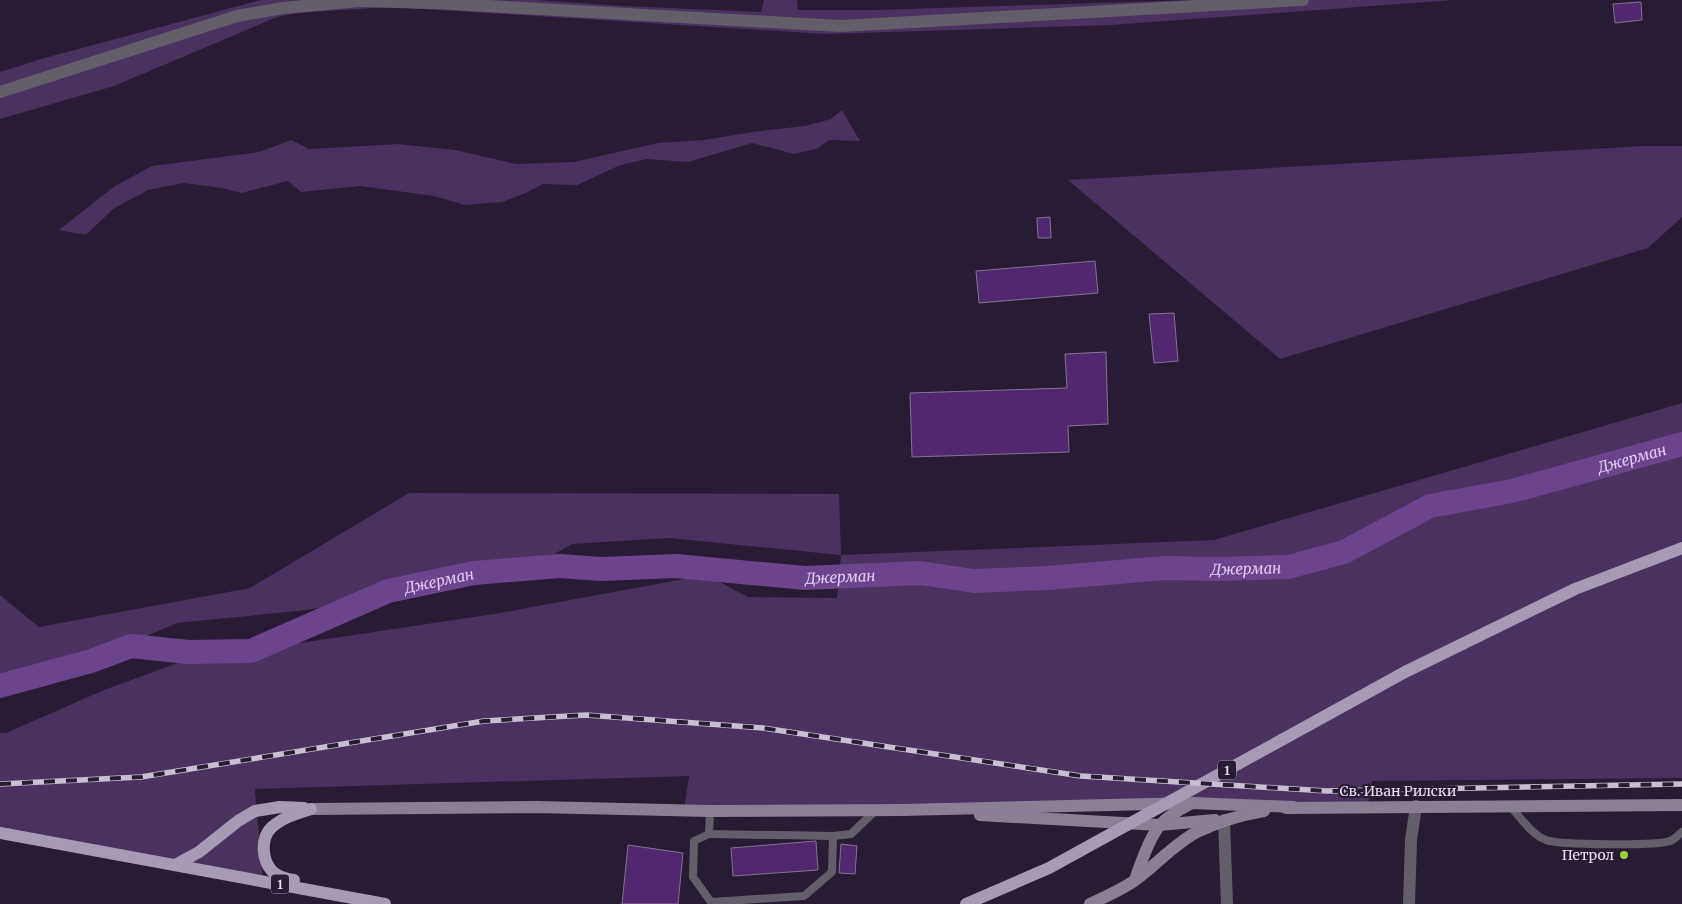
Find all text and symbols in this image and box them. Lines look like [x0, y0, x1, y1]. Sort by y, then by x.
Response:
water label: Джерман [1594, 439, 1668, 477]
water label: Джерман [1209, 558, 1281, 579]
water label: Джерман [401, 564, 475, 597]
water label: Джерман [803, 565, 876, 588]
road number: 1 [1218, 760, 1236, 780]
street label: Св. Иван Рилски [1340, 782, 1457, 800]
place label: Петрол [1562, 846, 1614, 864]
marker: Петрол [1618, 849, 1630, 861]
road number: 1 [271, 874, 289, 894]

